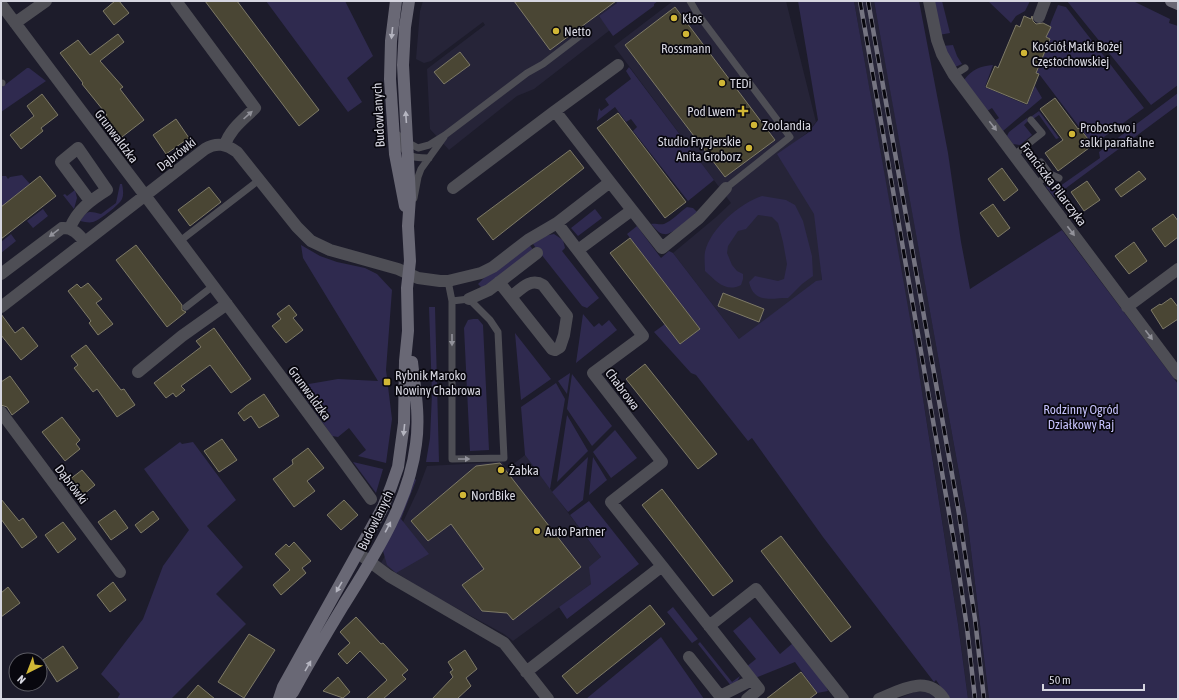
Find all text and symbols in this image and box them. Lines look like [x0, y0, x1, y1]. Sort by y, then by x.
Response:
place label: Kłos [682, 11, 703, 26]
marker: Kłos [669, 13, 679, 23]
place label: Netto [564, 24, 591, 39]
marker: Netto [551, 26, 561, 36]
one-way arrow [388, 27, 395, 39]
marker: Rossmann [681, 29, 691, 39]
place label: Kościół Matki Bożej Częstochowskiej [1032, 39, 1122, 69]
place label: Rossmann [661, 41, 711, 56]
marker: Kościół Matki Bożej Częstochowskiej [1019, 48, 1029, 58]
place label: TEDi [730, 76, 752, 91]
marker: TEDi [717, 78, 727, 88]
street label: Budowlanych [369, 82, 388, 148]
place label: Pod Lwem [687, 104, 735, 119]
marker: Pod Lwem [738, 106, 748, 116]
street label: Grunwaldzka [92, 107, 142, 166]
one-way arrow [243, 110, 253, 119]
one-way arrow [402, 111, 409, 123]
place label: Zoolandia [762, 118, 811, 133]
marker: Zoolandia [749, 120, 759, 130]
place label: Probostwo i salki parafialne [1080, 120, 1154, 150]
one-way arrow [989, 121, 997, 132]
marker: Probostwo i salki parafialne [1067, 129, 1077, 139]
place label: Studio Fryzjerskie Anita Groborz [658, 134, 741, 164]
street label: Dąbrówki [154, 135, 199, 174]
street label: Franciszka Pilarczyka [1017, 140, 1090, 229]
marker: Studio Fryzjerskie Anita Groborz [744, 143, 754, 153]
one-way arrow [1066, 225, 1075, 236]
one-way arrow [48, 229, 59, 237]
one-way arrow [1144, 329, 1153, 340]
one-way arrow [449, 334, 455, 347]
street label: Grunwaldzka [285, 363, 334, 423]
street label: Chabrowa [602, 366, 643, 413]
place label: Rybnik Maroko Nowiny Chabrowa [395, 368, 481, 398]
marker: Rybnik Maroko Nowiny Chabrowa [382, 377, 392, 387]
park label: Rodzinny Ogród Działkowy Raj [1043, 402, 1119, 432]
one-way arrow [400, 424, 407, 436]
one-way arrow [458, 456, 471, 462]
street label: Dąbrówki [52, 462, 91, 507]
place label: Żabka [509, 463, 539, 478]
marker: Żabka [496, 465, 506, 475]
street label: Budowlanych [355, 488, 396, 552]
place label: NordBike [471, 488, 515, 503]
marker: NordBike [458, 490, 468, 500]
one-way arrow [385, 521, 391, 533]
place label: Auto Partner [545, 524, 605, 539]
marker: Auto Partner [532, 526, 542, 536]
one-way arrow [336, 581, 343, 593]
north arrow [8, 652, 48, 692]
one-way arrow [304, 660, 311, 672]
scale bar [1043, 666, 1144, 692]
text: N [15, 673, 28, 686]
text: 50 m [1049, 673, 1071, 687]

